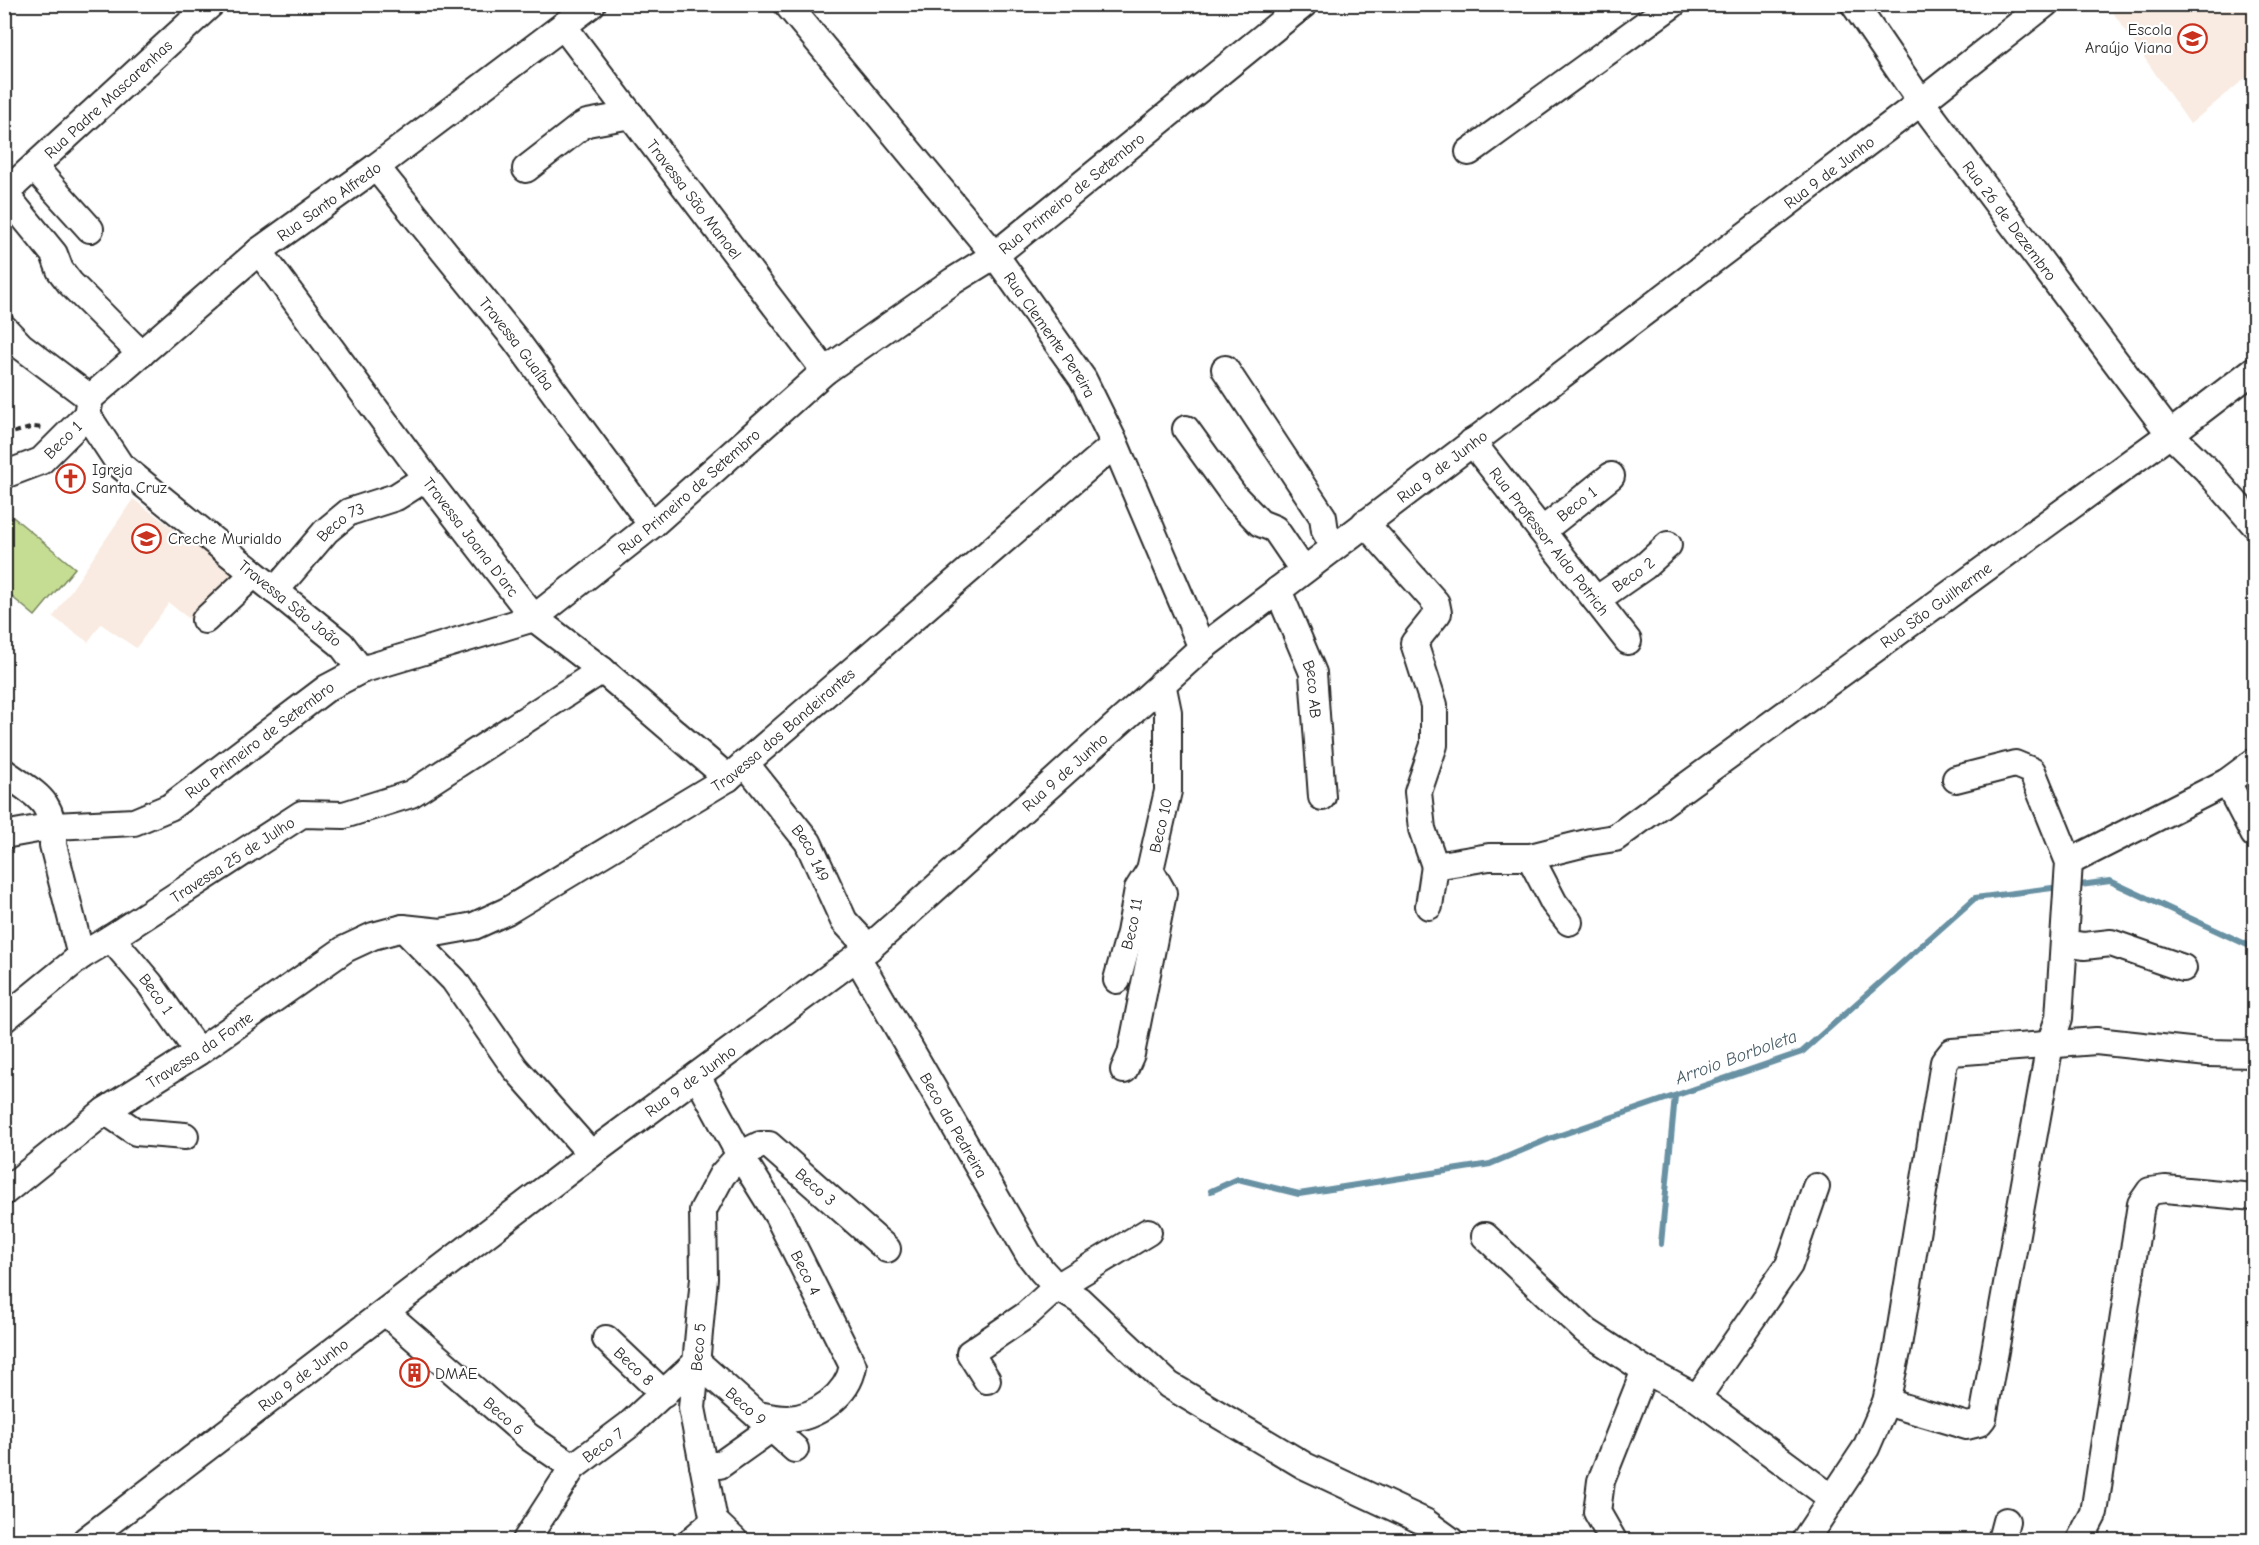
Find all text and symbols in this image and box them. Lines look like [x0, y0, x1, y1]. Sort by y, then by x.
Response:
place label: Escola Araújo Viana [2085, 21, 2172, 57]
school or university icon: Escola Araújo Viana [2177, 22, 2209, 54]
street label: Rua Padre Mascarenhas [41, 36, 176, 162]
street label: Rua Primeiro de Setembro [995, 129, 1148, 258]
street label: Rua 9 de Junho [1781, 133, 1878, 213]
street label: Travessa São Manoel [643, 136, 745, 263]
street label: Rua Santo Alfredo [274, 158, 385, 245]
street label: Rua 26 de Dezembro [1959, 158, 2060, 285]
street label: Rua Clemente Pereira [1000, 269, 1099, 401]
street label: Travessa Guaíba [475, 294, 558, 394]
street label: Beco 1 [41, 418, 86, 463]
street label: Rua Primeiro de Setembro [614, 425, 764, 559]
street label: Rua 9 de Junho [1394, 427, 1491, 507]
place label: Igreja Santa Cruz [92, 461, 167, 497]
church icon: Igreja Santa Cruz [55, 462, 87, 494]
street label: Rua Professor Aldo Potrich [1485, 464, 1613, 619]
street label: Travessa Joana D'arc [419, 474, 522, 601]
street label: Beco 1 [1553, 483, 1601, 526]
street label: Beco 73 [313, 500, 366, 545]
school or university icon: Creche Murialdo [131, 522, 163, 554]
place label: Creche Murialdo [168, 530, 282, 548]
street label: Beco 2 [1609, 554, 1659, 596]
street label: Travessa São João [234, 557, 345, 651]
street label: Rua São Guilherme [1877, 559, 1995, 652]
street label: Beco AB [1299, 658, 1324, 719]
street label: Travessa dos Bandeirantes [708, 665, 859, 796]
street label: Rua Primeiro de Setembro [182, 678, 337, 802]
street label: Rua 9 de Junho [1019, 729, 1112, 815]
street label: Beco 10 [1146, 796, 1176, 855]
street label: Travessa 25 de Julho [167, 813, 298, 907]
street label: Beco 149 [788, 821, 833, 884]
street label: Beco 11 [1118, 897, 1146, 952]
street label: Beco 1 [135, 970, 176, 1018]
street label: Travessa da Fonte [143, 1009, 256, 1092]
water label: Arroio Borboleta [1672, 1026, 1800, 1090]
street label: Rua 9 de Junho [642, 1042, 740, 1121]
street label: Beco da Pedreira [916, 1070, 991, 1181]
street label: Beco 3 [792, 1165, 839, 1210]
street label: Beco 4 [787, 1248, 824, 1298]
street label: Beco 5 [687, 1322, 710, 1372]
street label: Rua 9 de Junho [255, 1335, 352, 1415]
street label: Beco 8 [610, 1344, 657, 1390]
building icon: DMAE [398, 1357, 430, 1389]
place label: DMAE [435, 1365, 478, 1383]
street label: Beco 9 [722, 1384, 770, 1429]
street label: Beco 6 [480, 1394, 528, 1439]
street label: Beco 7 [579, 1424, 628, 1467]

